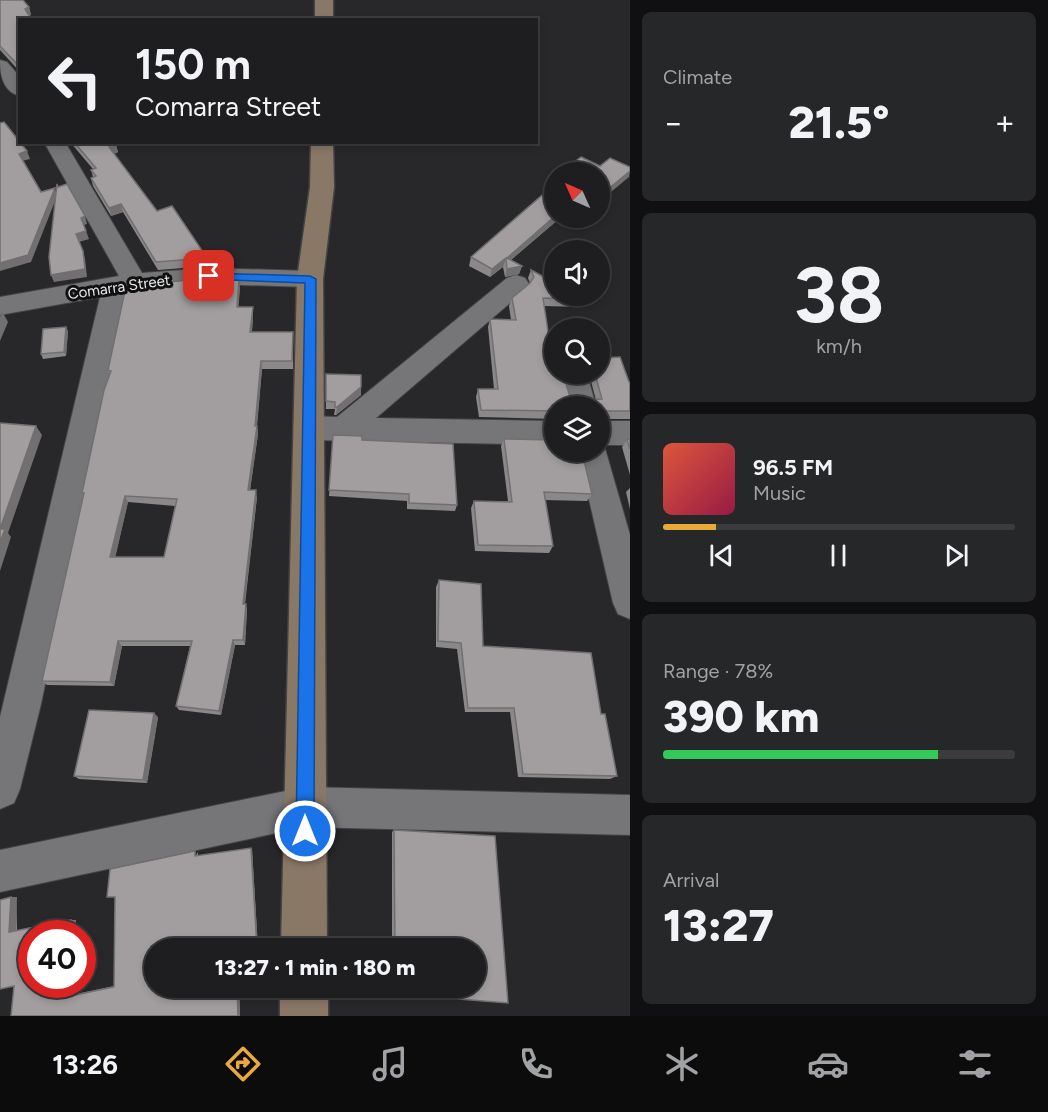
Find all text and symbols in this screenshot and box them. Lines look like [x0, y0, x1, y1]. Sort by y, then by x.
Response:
text: 150 m [135, 39, 251, 90]
icon: left [36, 42, 114, 120]
text: Climate [663, 65, 732, 89]
text: Comarra Street [135, 90, 321, 123]
text: 21.5° [788, 95, 890, 149]
text: − [663, 103, 684, 142]
text: + [994, 103, 1015, 142]
north arrow [544, 162, 610, 228]
map controls [544, 162, 610, 462]
button: sound [544, 240, 610, 306]
text: 38 [793, 248, 885, 342]
pin [183, 250, 234, 301]
icon: arrive [192, 259, 225, 292]
street label: Comarra Street [67, 271, 172, 303]
button: search [544, 318, 610, 384]
text: km/h [816, 334, 862, 358]
button: layers [544, 396, 610, 462]
text: 96.5 FM [753, 454, 833, 481]
text: Music [753, 481, 806, 505]
icon: previous [705, 539, 738, 572]
icon: pause [822, 539, 855, 572]
icon: next [940, 539, 973, 572]
text: Range · 78% [663, 659, 773, 683]
text: 390 km [663, 689, 819, 743]
position arrow [273, 799, 337, 863]
text: Arrival [663, 868, 719, 892]
text: 13:27 [663, 898, 774, 952]
speed limit sign: 40 [18, 920, 96, 998]
text: 13:27 · 1 min · 180 m [215, 954, 415, 981]
icon: directions [222, 1043, 264, 1085]
icon: music [369, 1043, 411, 1085]
icon: phone [515, 1043, 557, 1085]
icon: climate [661, 1043, 703, 1085]
icon: car [807, 1043, 849, 1085]
icon: filters [954, 1043, 996, 1085]
text: 13:26 [52, 1048, 118, 1081]

